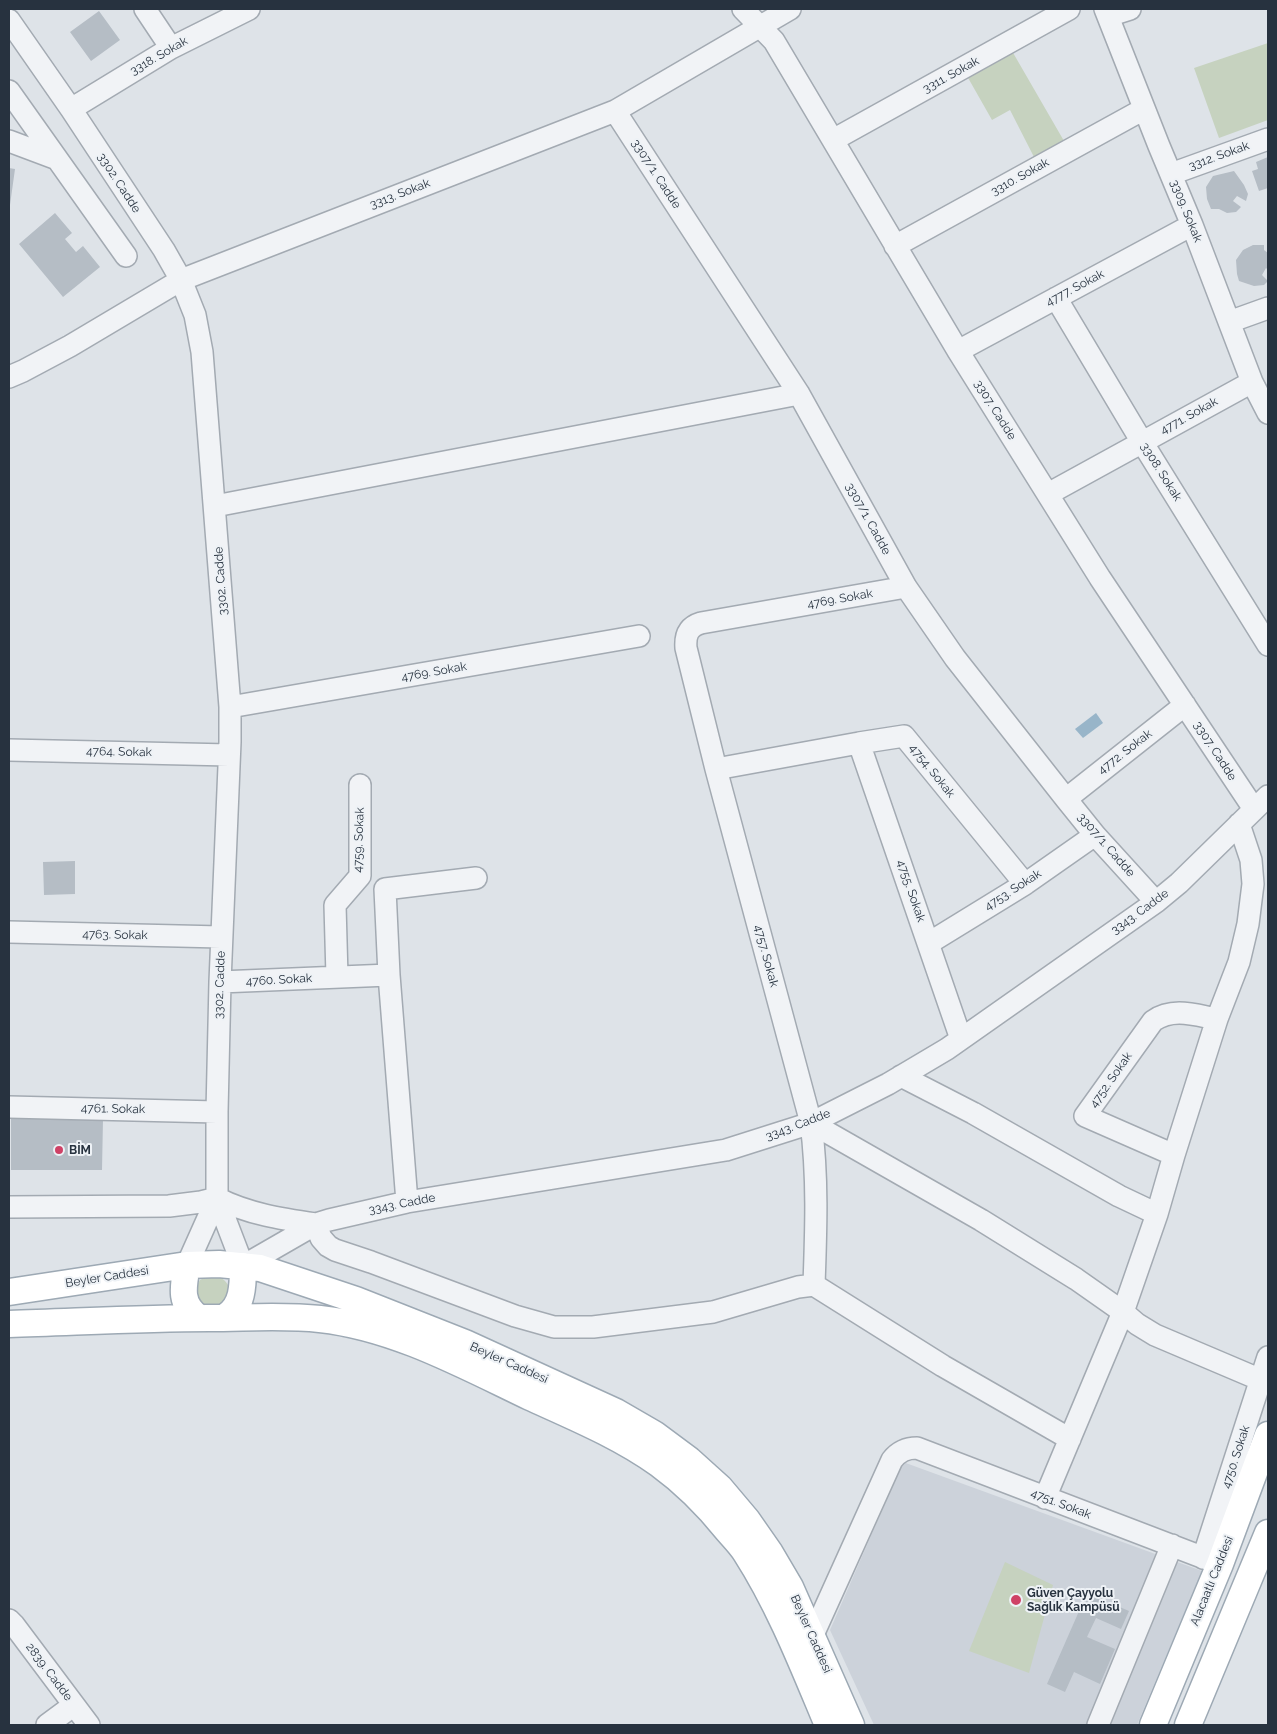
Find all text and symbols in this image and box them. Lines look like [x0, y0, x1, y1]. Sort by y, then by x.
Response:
street label: 3318. Sokak [128, 34, 190, 78]
street label: 3311. Sokak [920, 54, 982, 96]
street label: 3307/1. Cadde [628, 137, 684, 211]
street label: 3312. Sokak [1187, 138, 1251, 174]
street label: 3302. Cadde [94, 150, 144, 216]
street label: 3310. Sokak [988, 155, 1052, 199]
street label: 3313. Sokak [368, 176, 432, 212]
street label: 3309. Sokak [1167, 178, 1205, 244]
street label: 4777. Sokak [1043, 267, 1107, 309]
street label: 3307. Cadde [971, 377, 1019, 443]
street label: 4771. Sokak [1158, 394, 1220, 438]
street label: 3308. Sokak [1137, 440, 1185, 504]
street label: 3307/1. Cadde [842, 481, 894, 557]
street label: 3302. Cadde [211, 546, 231, 616]
street label: 4769. Sokak [806, 586, 874, 612]
street label: 4769. Sokak [400, 659, 468, 685]
street label: 3307. Cadde [1191, 719, 1239, 783]
street label: 4772. Sokak [1095, 726, 1155, 778]
street label: 4754. Sokak [906, 741, 958, 801]
street label: 4764. Sokak [86, 744, 152, 760]
street label: 4759. Sokak [351, 807, 367, 873]
street label: 3307/1. Cadde [1074, 810, 1138, 880]
street label: 4755. Sokak [894, 858, 928, 924]
street label: 4753. Sokak [982, 866, 1044, 914]
street label: 3343. Cadde [1108, 886, 1172, 938]
street label: 4757. Sokak [751, 923, 781, 989]
street label: 4763. Sokak [82, 927, 148, 943]
street label: 3302. Cadde [212, 951, 228, 1019]
street label: 4760. Sokak [245, 971, 313, 989]
street label: 4752. Sokak [1087, 1049, 1135, 1111]
street label: 4761. Sokak [81, 1101, 145, 1117]
street label: 3343. Cadde [764, 1106, 832, 1144]
place label: BİM [69, 1143, 91, 1157]
marker: BİM [53, 1144, 65, 1156]
street label: 3343. Cadde [367, 1190, 437, 1218]
street label: Beyler Caddesi [64, 1263, 150, 1291]
street label: Beyler Caddesi [468, 1339, 550, 1387]
street label: 4750. Sokak [1219, 1424, 1253, 1490]
street label: 4751. Sokak [1029, 1486, 1093, 1522]
street label: Alacaatlı Caddesi [1187, 1534, 1237, 1628]
place label: Güven Çayyolu Sağlık Kampüsü [1027, 1586, 1120, 1614]
street label: Beyler Caddesi [787, 1593, 835, 1675]
marker: Güven Çayyolu Sağlık Kampüsü [1009, 1593, 1023, 1607]
street label: 2839. Cadde [23, 1640, 75, 1704]

